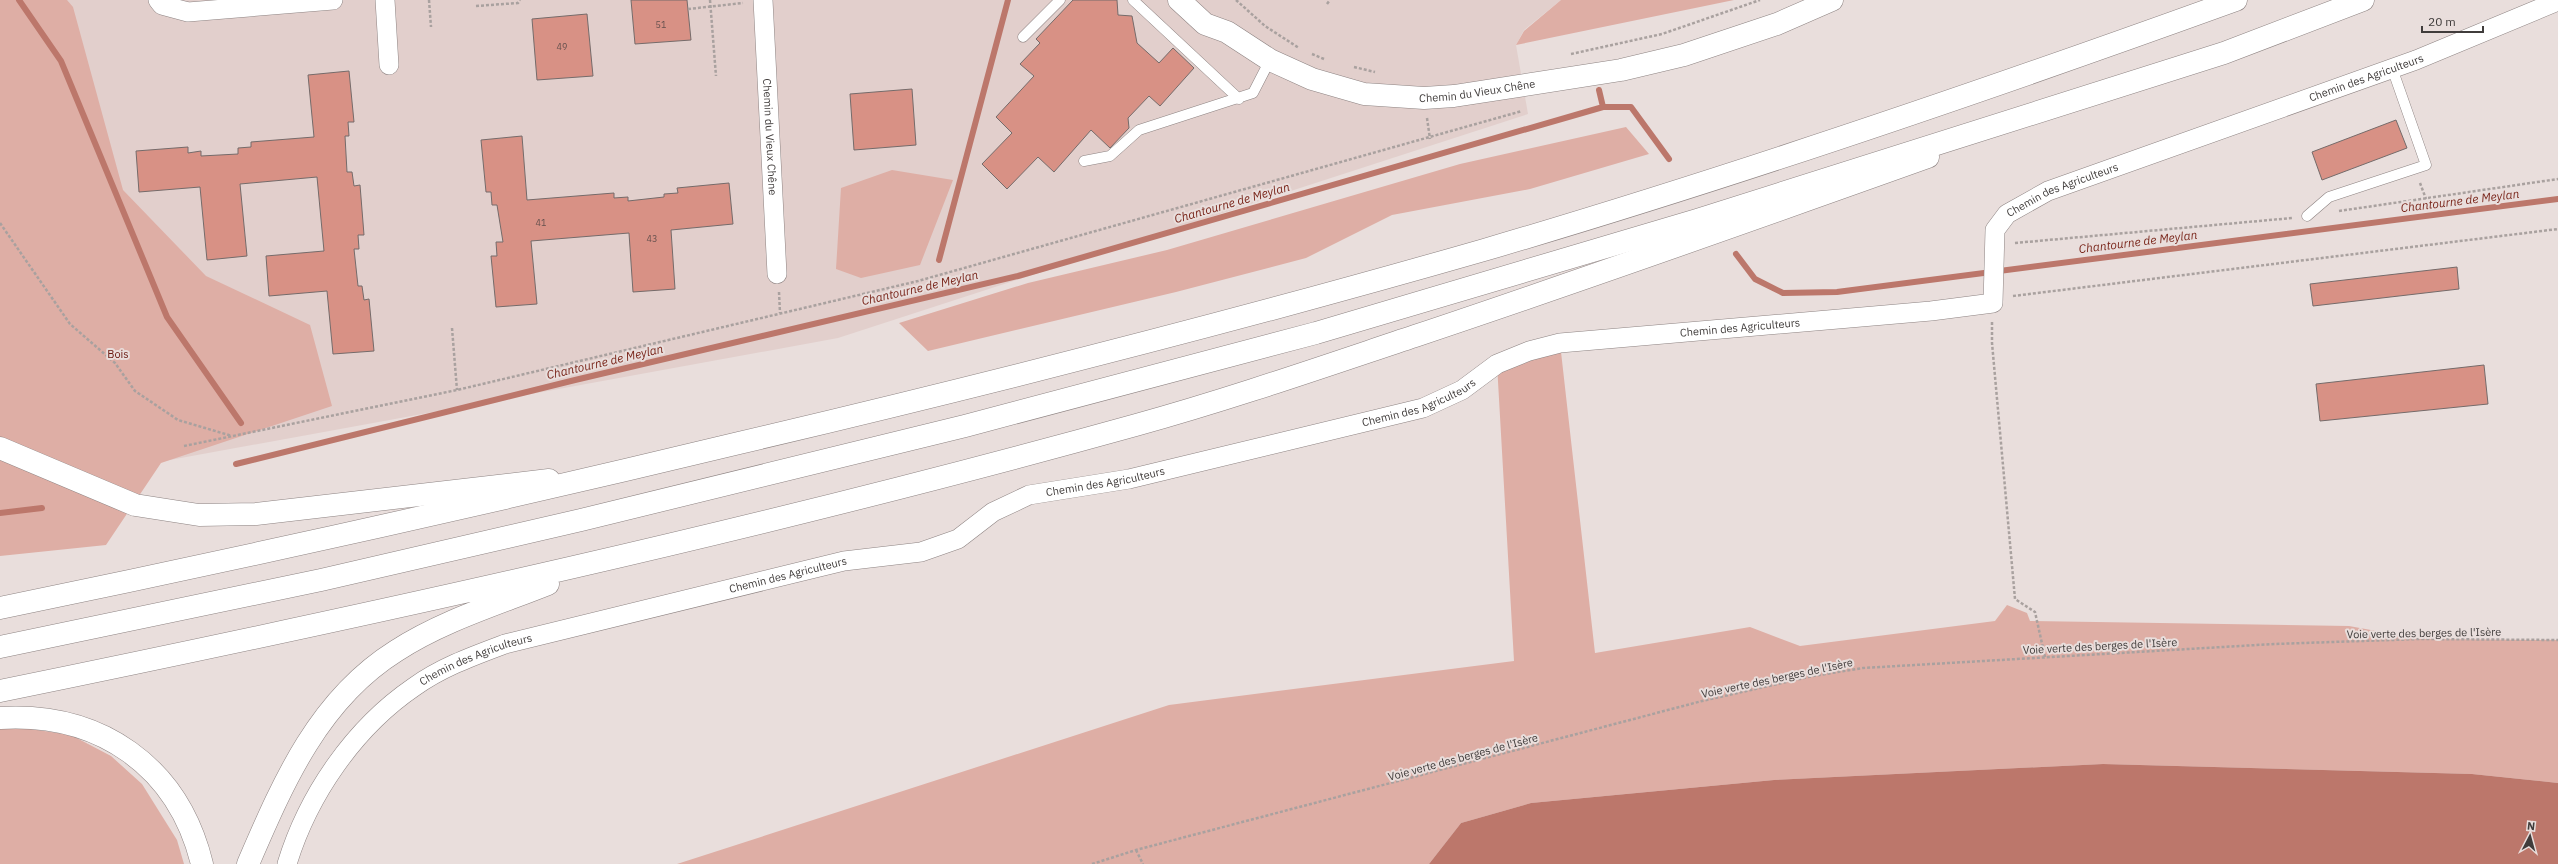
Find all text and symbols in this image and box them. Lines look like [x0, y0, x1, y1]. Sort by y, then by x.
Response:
scale bar [2422, 8, 2483, 34]
text: 20 m [2428, 14, 2456, 29]
house number: 51 [656, 19, 666, 30]
house number: 49 [557, 41, 567, 52]
street label: Chemin des Agriculteurs [2307, 51, 2426, 105]
street label: Chemin du Vieux Chêne [1419, 76, 1536, 105]
street label: Chemin du Vieux Chêne [760, 78, 780, 196]
street label: Chemin des Agriculteurs [2004, 160, 2120, 220]
water label: Chantourne de Meylan [1172, 179, 1291, 226]
water label: Chantourne de Meylan [2400, 186, 2520, 215]
house number: 41 [536, 217, 546, 228]
water label: Chantourne de Meylan [2078, 227, 2198, 256]
house number: 43 [647, 233, 657, 244]
water label: Chantourne de Meylan [860, 267, 980, 308]
street label: Chemin des Agriculteurs [1679, 315, 1801, 340]
water label: Chantourne de Meylan [545, 341, 665, 382]
park label: Bois [107, 347, 129, 361]
street label: Chemin des Agriculteurs [1361, 375, 1478, 429]
street label: Chemin des Agriculteurs [1045, 464, 1166, 499]
street label: Chemin des Agriculteurs [728, 554, 848, 596]
street label: Voie verte des berges de l'Isère [2347, 625, 2501, 641]
street label: Chemin des Agriculteurs [417, 631, 533, 688]
street label: Voie verte des berges de l'Isère [2022, 635, 2178, 657]
street label: Voie verte des berges de l'Isère [1700, 655, 1854, 701]
street label: Voie verte des berges de l'Isère [1387, 730, 1539, 784]
north arrow [2510, 816, 2550, 856]
text: N [2526, 819, 2536, 833]

